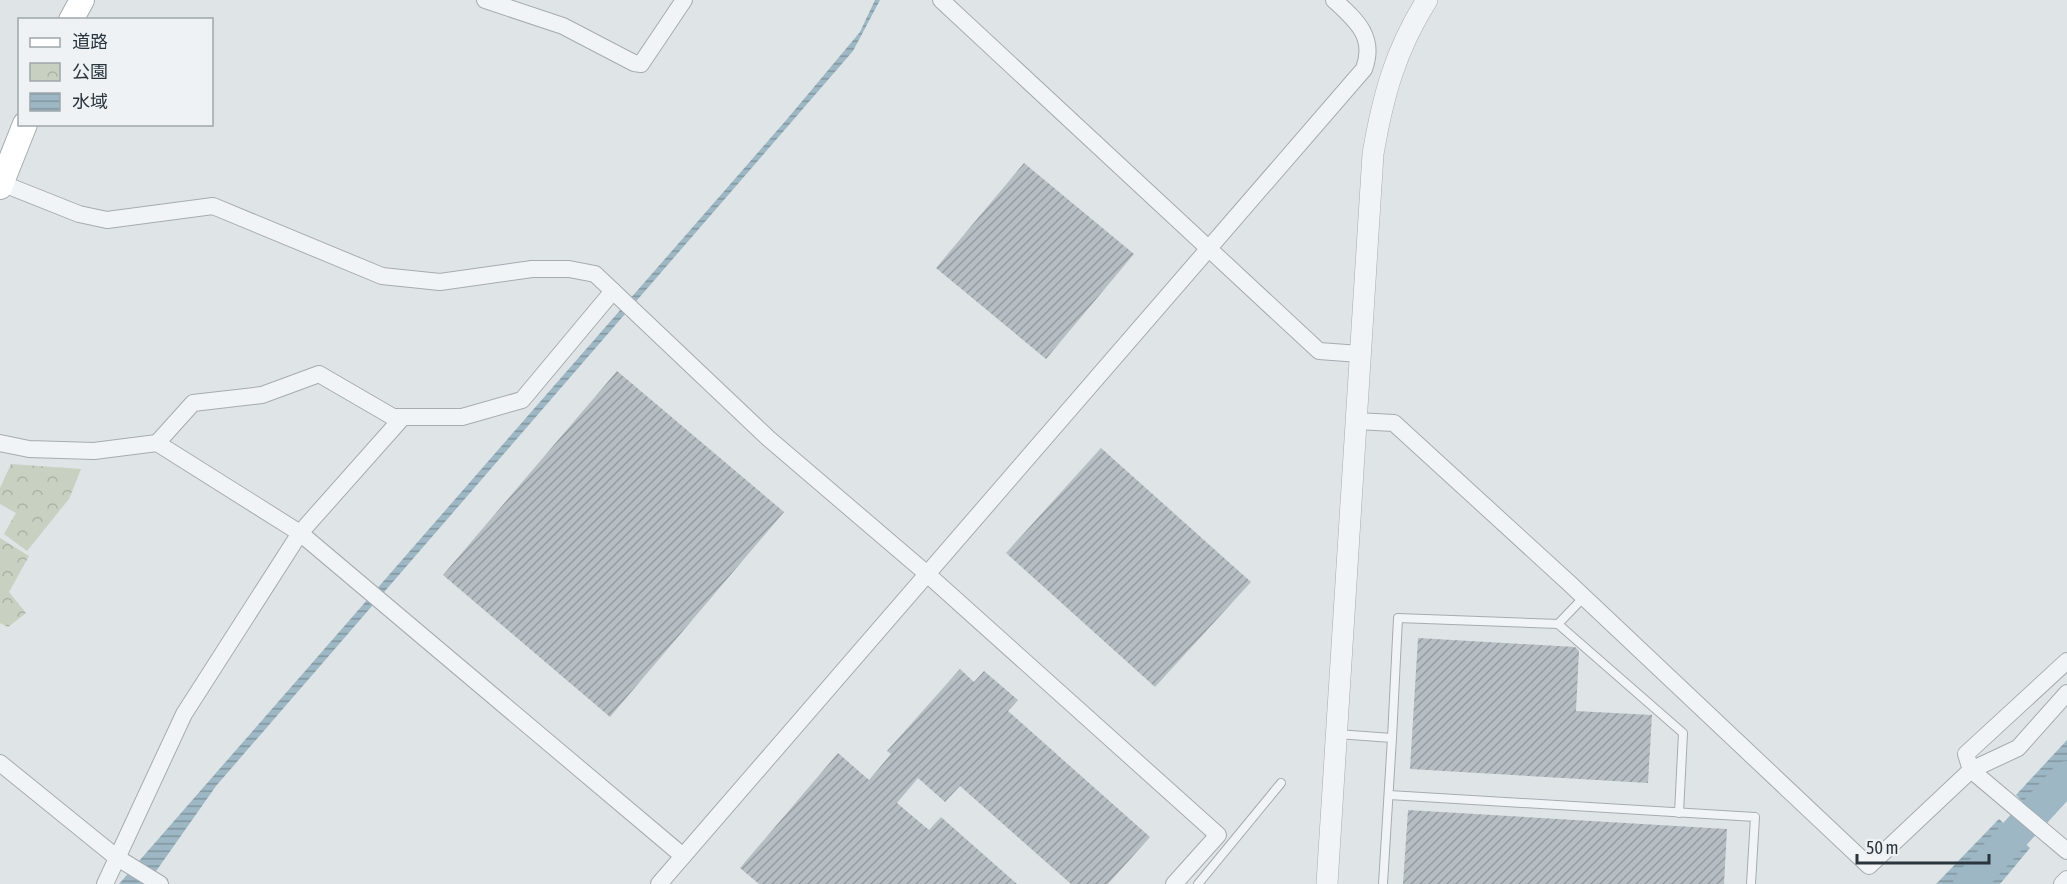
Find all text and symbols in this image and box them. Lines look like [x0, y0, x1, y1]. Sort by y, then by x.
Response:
legend [18, 18, 213, 126]
text: 道路 [72, 31, 108, 52]
text: 公園 [72, 61, 108, 82]
text: 水域 [72, 91, 108, 112]
scale bar [1857, 827, 1989, 865]
text: 50 m [1866, 837, 1898, 858]

